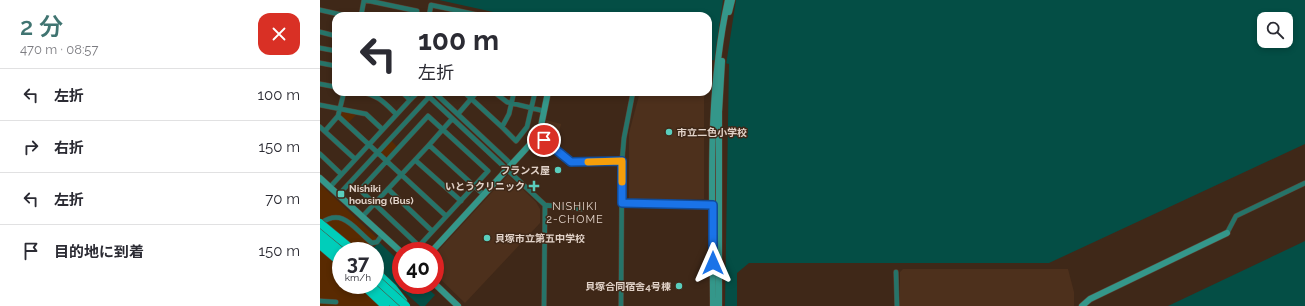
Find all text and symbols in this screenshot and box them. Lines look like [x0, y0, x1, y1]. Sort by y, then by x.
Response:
text: 2 分 [20, 12, 63, 41]
map controls [1257, 12, 1293, 48]
button: search [1257, 12, 1293, 48]
button: close [258, 13, 300, 55]
text: 100 m [418, 24, 499, 57]
icon: left [352, 28, 404, 80]
text: 470 m · 08:57 [20, 42, 98, 57]
text: 左折 [418, 62, 454, 83]
icon: left [20, 84, 42, 106]
text: 100 m [258, 86, 300, 104]
text: 左折 [54, 87, 84, 105]
pin [527, 123, 561, 157]
marker: 市立二色小学校 [664, 127, 674, 137]
place label: 市立二色小学校 [677, 127, 747, 138]
icon: arrive [533, 129, 555, 151]
icon: right [20, 136, 42, 158]
text: 150 m [259, 138, 300, 156]
text: 右折 [54, 139, 84, 157]
place label: フランス屋 [500, 165, 550, 176]
marker: フランス屋 [553, 165, 563, 175]
marker: いとうクリニック [528, 180, 540, 192]
place label: いとうクリニック [445, 181, 525, 192]
place label: Nishiki housing (Bus) [349, 183, 414, 206]
icon: left [20, 188, 42, 210]
marker: Nishiki housing (Bus) [336, 189, 346, 199]
text: 70 m [265, 190, 300, 208]
text: 左折 [54, 191, 84, 209]
district label: NISHIKI 2-CHOME [546, 200, 604, 226]
marker: 貝塚市立第五中学校 [482, 233, 492, 243]
place label: 貝塚市立第五中学校 [495, 233, 585, 244]
icon: arrive [20, 240, 42, 262]
text: 150 m [259, 242, 300, 260]
speed limit sign: 40 [392, 242, 444, 294]
position arrow [692, 242, 734, 284]
text: 目的地に到着 [54, 243, 144, 261]
text: 37 [347, 251, 369, 275]
text: km/h [345, 272, 371, 283]
place label: 貝塚合同宿舎4号棟 [585, 281, 671, 292]
marker: 貝塚合同宿舎4号棟 [674, 281, 684, 291]

